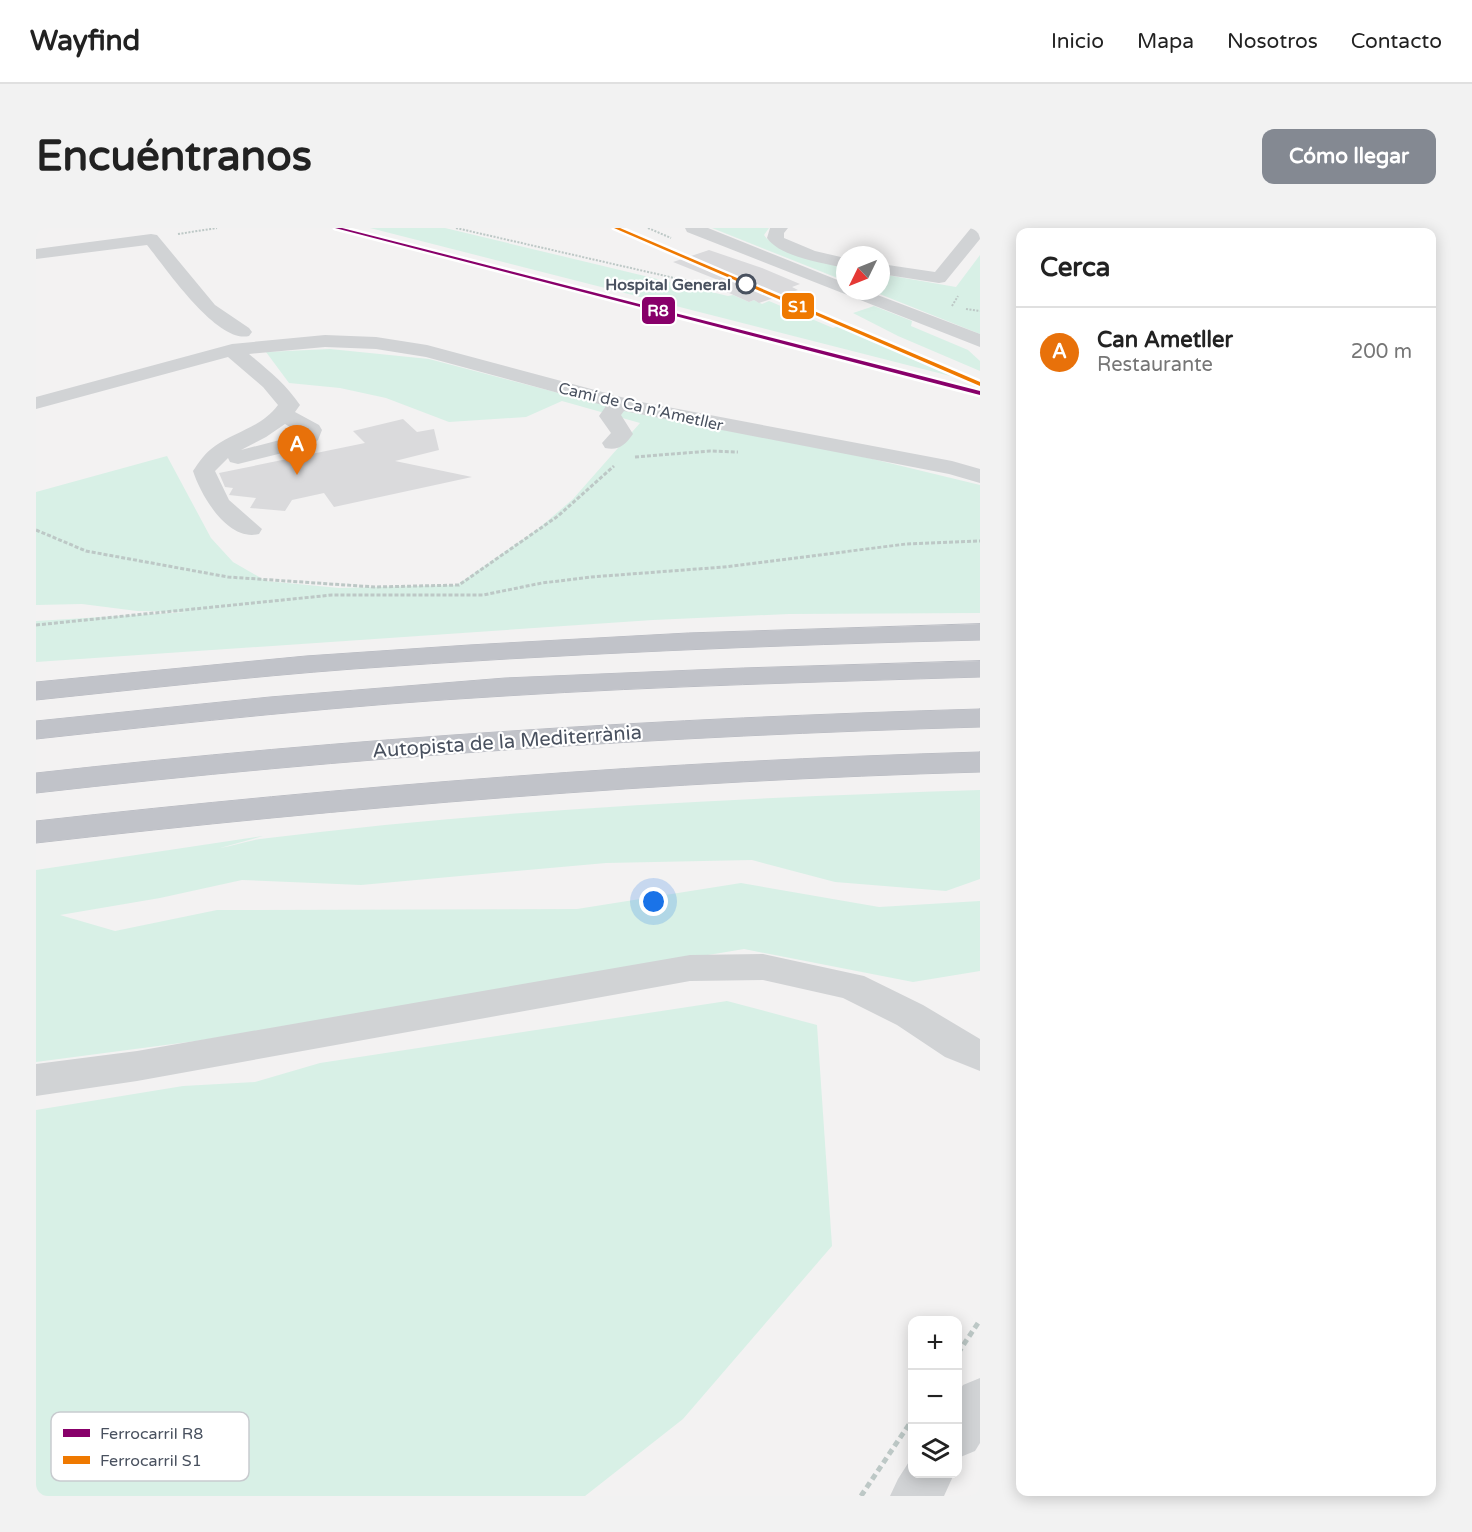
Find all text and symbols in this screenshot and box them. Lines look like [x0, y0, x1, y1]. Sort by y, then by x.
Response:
text: Wayfind [30, 24, 140, 58]
text: Inicio [1051, 29, 1104, 54]
text: Mapa [1137, 29, 1194, 54]
text: Nosotros [1227, 29, 1318, 54]
text: Contacto [1351, 29, 1442, 54]
button: Cómo llegar [1262, 129, 1436, 184]
text: Encuéntranos [36, 131, 312, 182]
north arrow [836, 246, 890, 300]
text: Cerca [1040, 252, 1110, 283]
marker: Hospital General [736, 274, 756, 294]
place label: Hospital General [605, 275, 731, 295]
line badge: S1 [781, 292, 815, 320]
line badge: R8 [641, 296, 676, 325]
text: S1 [788, 297, 808, 317]
text: R8 [647, 301, 669, 321]
text: Can Ametller [1097, 327, 1233, 353]
text: A [1052, 340, 1067, 364]
text: 200 m [1351, 340, 1412, 364]
text: Restaurante [1097, 353, 1213, 377]
street label: Camí de Ca n'Ametller [556, 378, 726, 436]
pin: A [278, 426, 316, 475]
street label: Autopista de la Mediterrània [372, 721, 643, 763]
your location [639, 887, 668, 916]
map controls [908, 1316, 962, 1478]
button: + [908, 1316, 962, 1370]
button: − [908, 1370, 962, 1424]
legend [51, 1412, 249, 1481]
text: Ferrocarril R8 [100, 1424, 203, 1444]
button: layers [908, 1424, 962, 1478]
text: Ferrocarril S1 [100, 1451, 202, 1471]

